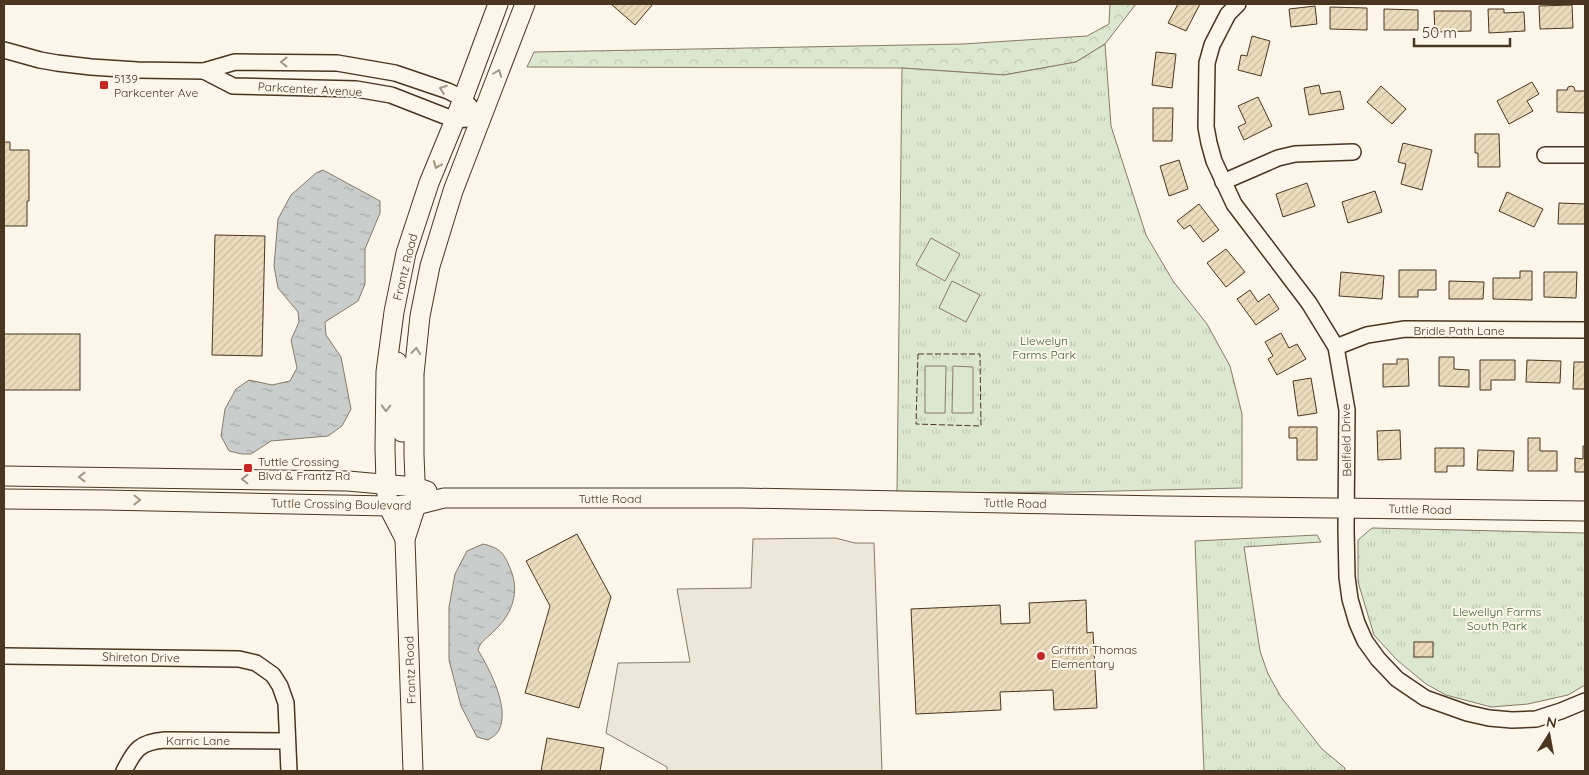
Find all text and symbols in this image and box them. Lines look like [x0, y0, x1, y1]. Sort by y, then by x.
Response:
scale bar [1414, 15, 1510, 47]
text: 50 m [1422, 23, 1457, 42]
one-way arrow [280, 57, 288, 67]
one-way arrow [492, 69, 502, 77]
place label: 5139 Parkcenter Ave [114, 71, 198, 100]
marker: 5139 Parkcenter Ave [98, 79, 110, 91]
street label: Parkcenter Avenue [257, 79, 363, 99]
one-way arrow [439, 85, 448, 95]
one-way arrow [432, 160, 443, 169]
street label: Frantz Road [389, 232, 421, 302]
street label: Bridle Path Lane [1414, 323, 1505, 338]
park label: Llewelyn Farms Park [1012, 333, 1076, 362]
one-way arrow [410, 347, 421, 355]
street label: Belfield Drive [1338, 403, 1354, 477]
one-way arrow [380, 404, 391, 412]
place label: Tuttle Crossing Blvd & Frantz Rd [258, 454, 350, 483]
marker: Tuttle Crossing Blvd & Frantz Rd [242, 462, 254, 474]
one-way arrow [78, 472, 86, 482]
one-way arrow [240, 474, 248, 485]
street label: Tuttle Road [578, 491, 642, 506]
one-way arrow [134, 495, 142, 506]
street label: Tuttle Crossing Boulevard [270, 495, 412, 513]
street label: Tuttle Road [983, 495, 1047, 511]
street label: Tuttle Road [1388, 501, 1452, 517]
park label: Llewellyn Farms South Park [1453, 604, 1542, 633]
street label: Frantz Road [401, 636, 419, 704]
place label: Griffith Thomas Elementary [1051, 642, 1137, 671]
street label: Shireton Drive [102, 649, 180, 665]
marker: Griffith Thomas Elementary [1035, 650, 1047, 662]
north arrow [1524, 710, 1574, 760]
text: N [1545, 712, 1558, 732]
street label: Karric Lane [166, 733, 230, 748]

